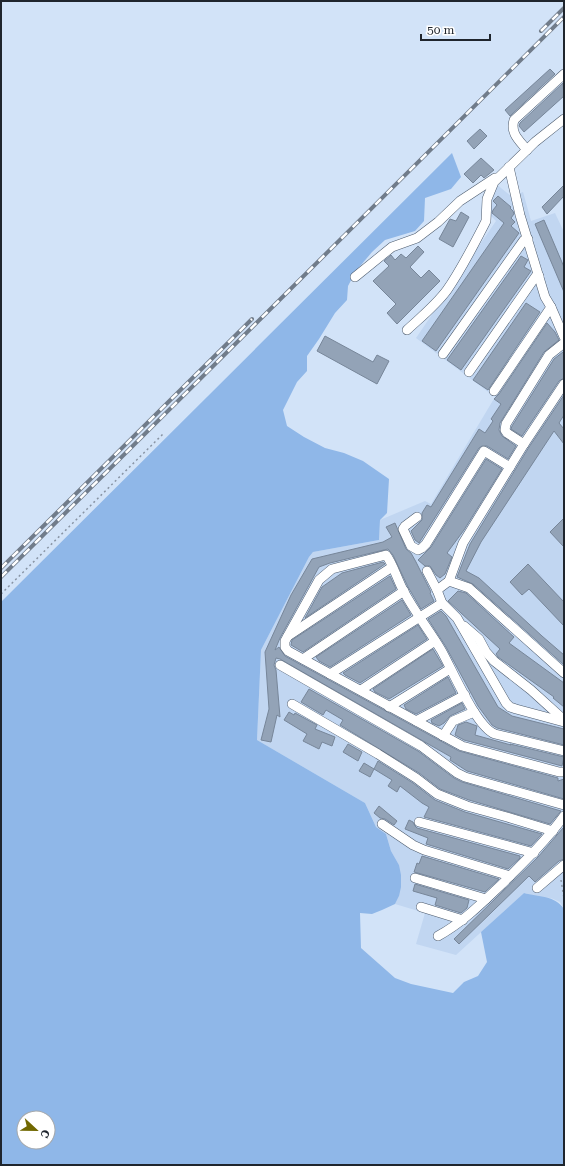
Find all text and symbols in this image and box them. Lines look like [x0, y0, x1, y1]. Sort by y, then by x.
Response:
scale bar [421, 16, 490, 42]
text: 50 m [427, 23, 454, 37]
north arrow [16, 1110, 56, 1150]
text: С [37, 1128, 52, 1140]

